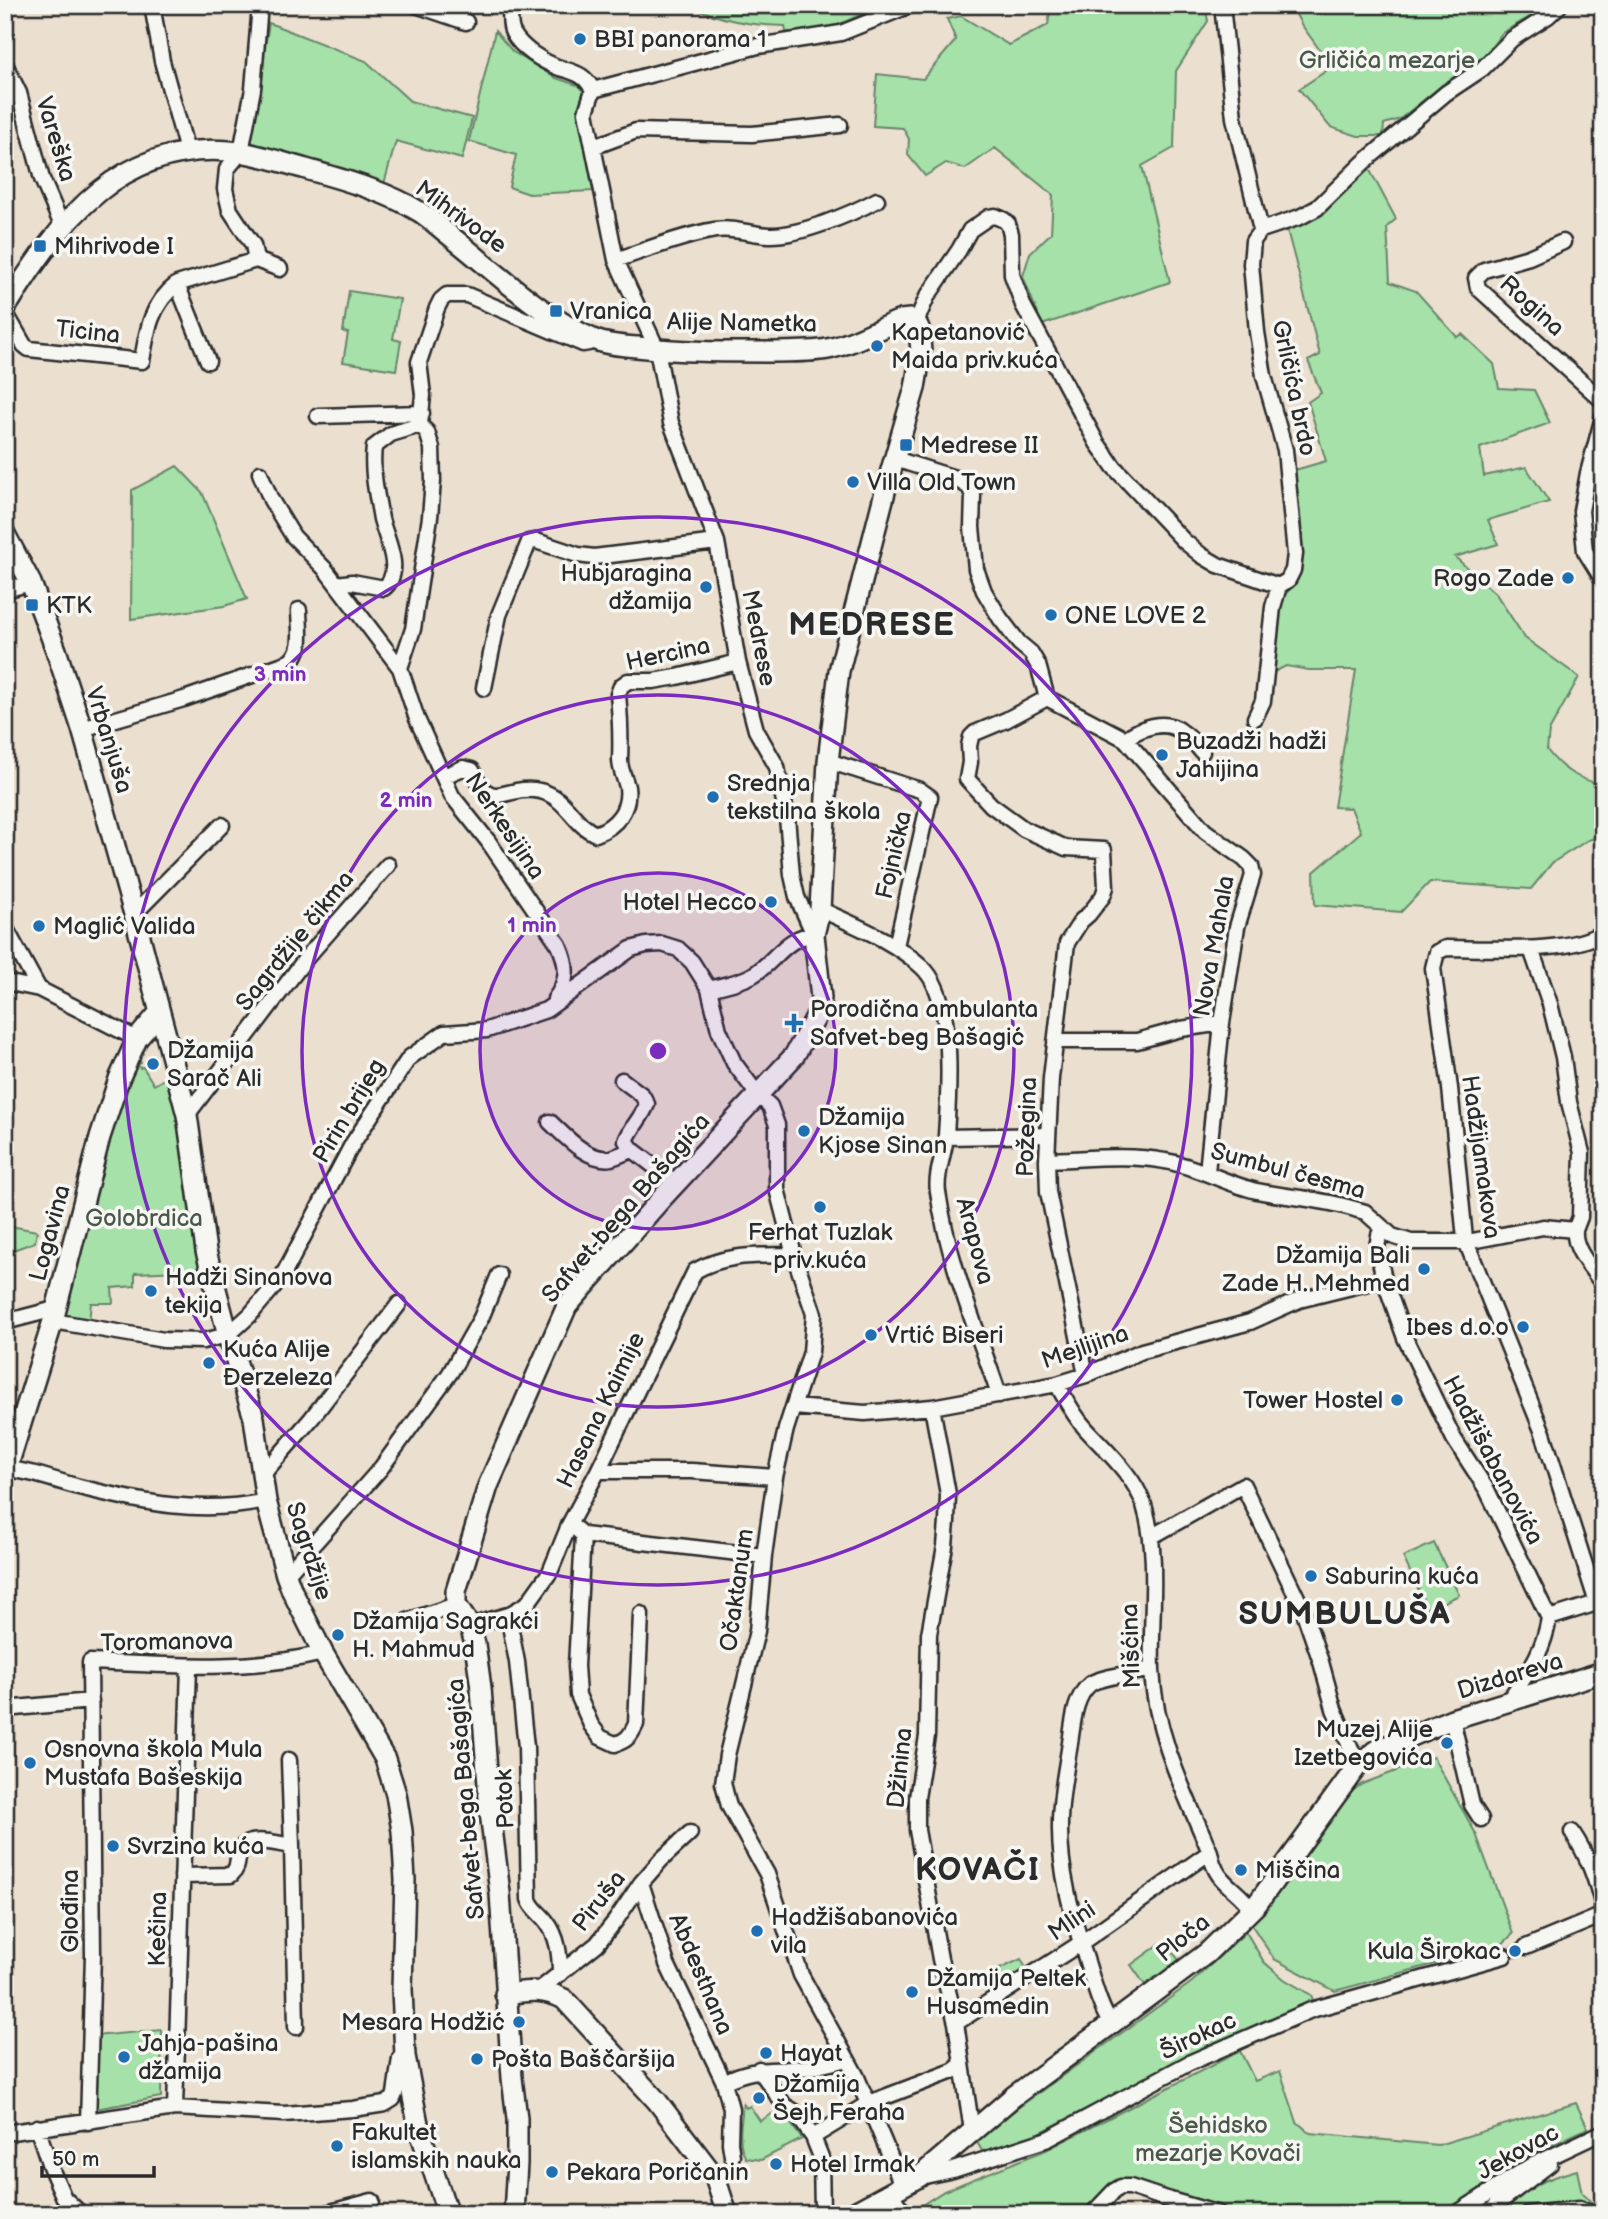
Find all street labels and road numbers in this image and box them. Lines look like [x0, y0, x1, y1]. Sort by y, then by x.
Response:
street label: Vareška [29, 93, 83, 185]
street label: Mihrivode [410, 174, 512, 260]
street label: Rogina [1494, 269, 1570, 343]
street label: Alije Nametka [667, 307, 817, 339]
street label: Ticina [54, 314, 122, 350]
street label: Grličića brdo [1265, 317, 1323, 459]
street label: Medrese [735, 588, 783, 688]
street label: Hercina [623, 631, 713, 677]
street label: Vrbanjuša [79, 683, 139, 797]
street label: Nerkesijina [459, 767, 551, 885]
street label: Fojnička [870, 808, 918, 902]
street label: Sagrdžije čikma [230, 865, 360, 1017]
street label: Nova Mahala [1187, 873, 1241, 1019]
street label: Pirin brijeg [307, 1054, 391, 1168]
street label: Hadžijamakova [1455, 1073, 1507, 1241]
street label: Požegina [1011, 1077, 1043, 1177]
street label: Safvet-bega Bašagića [536, 1107, 716, 1309]
street label: Sumbul česma [1208, 1136, 1368, 1206]
street label: Logavina [23, 1182, 77, 1284]
street label: Arapova [950, 1194, 1000, 1288]
street label: Mejlijina [1038, 1319, 1132, 1375]
street label: Hasana Kaimije [551, 1327, 651, 1493]
street label: Hadžišabanovića [1436, 1371, 1550, 1549]
street label: Sagrdžije [280, 1498, 338, 1604]
street label: Očaktanum [714, 1527, 760, 1653]
street label: Mišćina [1115, 1603, 1147, 1689]
street label: Toromanova [100, 1626, 234, 1658]
street label: Dizdareva [1454, 1646, 1566, 1706]
street label: Safvet-bega Bašagića [441, 1677, 491, 1921]
street label: Džinina [881, 1726, 919, 1810]
street label: Potok [489, 1769, 521, 1829]
street label: Piruša [566, 1865, 632, 1937]
street label: Glođina [56, 1869, 85, 1953]
street label: Kečina [143, 1891, 173, 1967]
street label: Mlini [1043, 1895, 1101, 1947]
street label: Ploča [1150, 1908, 1216, 1968]
street label: Abdesthana [662, 1909, 740, 2039]
street label: Širokac [1155, 2006, 1241, 2066]
street label: Jekovac [1472, 2118, 1564, 2186]

